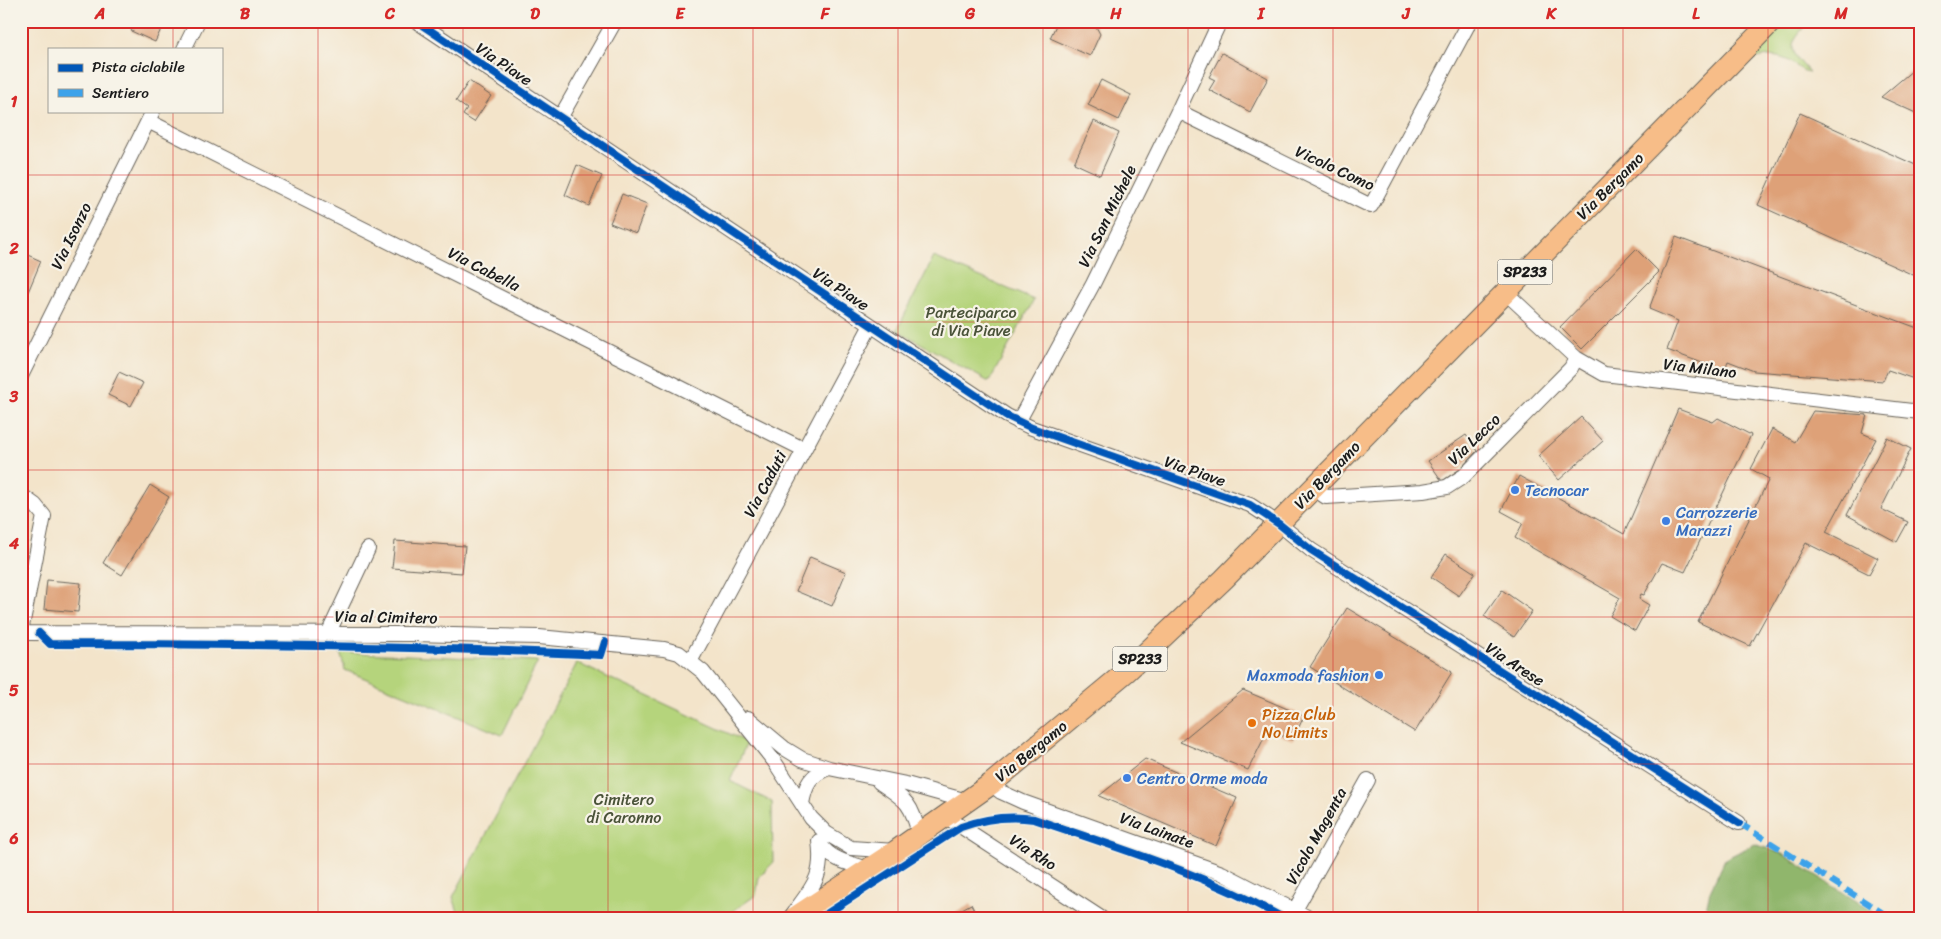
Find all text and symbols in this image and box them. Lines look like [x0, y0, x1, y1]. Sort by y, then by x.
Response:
text: A [94, 0, 105, 28]
text: B [240, 0, 251, 28]
text: C [384, 0, 396, 28]
text: D [530, 0, 540, 28]
text: E [676, 0, 686, 28]
text: F [820, 0, 831, 28]
text: G [964, 0, 976, 28]
text: H [1109, 0, 1122, 28]
text: I [1257, 0, 1266, 28]
text: J [1401, 0, 1411, 28]
text: K [1545, 0, 1557, 28]
text: L [1692, 0, 1700, 28]
text: M [1833, 0, 1848, 28]
street label: Via Piave [470, 34, 538, 94]
legend [48, 48, 222, 112]
text: Pista ciclabile [92, 54, 185, 80]
text: Sentiero [92, 80, 149, 106]
text: 1 [11, 87, 18, 116]
street label: Vicolo Como [1290, 137, 1380, 199]
street label: Via Bergamo [1569, 145, 1651, 227]
street label: Via San Michele [1070, 159, 1145, 272]
street label: Via Isonzo [42, 197, 100, 275]
text: 2 [8, 234, 19, 263]
street label: Via Cabella [443, 238, 526, 300]
street label: Via Piave [807, 259, 875, 319]
road number: SP233 [1498, 260, 1552, 284]
park label: Parteciparco di Via Piave [925, 298, 1017, 345]
street label: Via Milano [1662, 349, 1738, 387]
text: 3 [9, 382, 19, 411]
street label: Via Lecco [1440, 406, 1508, 472]
street label: Via Bergamo [1286, 434, 1368, 516]
street label: Via Caduti [735, 445, 795, 523]
street label: Via Piave [1160, 447, 1230, 495]
place label: Tecnocar [1525, 476, 1589, 505]
marker: Tecnocar [1509, 484, 1521, 496]
place label: Carrozzerie Marazzi [1676, 498, 1757, 545]
marker: Carrozzerie Marazzi [1660, 515, 1672, 527]
text: 4 [8, 529, 19, 558]
street label: Via al Cimitero [334, 602, 438, 632]
street label: Via Arese [1479, 634, 1551, 694]
road number: SP233 [1112, 646, 1168, 672]
place label: Maxmoda fashion [1247, 661, 1369, 690]
marker: Maxmoda fashion [1373, 669, 1385, 681]
text: 5 [9, 676, 19, 705]
place label: Pizza Club No Limits [1262, 700, 1336, 747]
street label: Via Bergamo [988, 712, 1074, 790]
marker: Pizza Club No Limits [1246, 717, 1258, 729]
place label: Centro Orme moda [1137, 764, 1269, 793]
marker: Centro Orme moda [1121, 772, 1133, 784]
street label: Vicolo Magenta [1277, 782, 1355, 890]
park label: Cimitero di Caronno [587, 785, 661, 832]
street label: Via Lainate [1116, 803, 1199, 857]
text: 6 [8, 824, 19, 853]
street label: Via Rho [1003, 826, 1063, 878]

